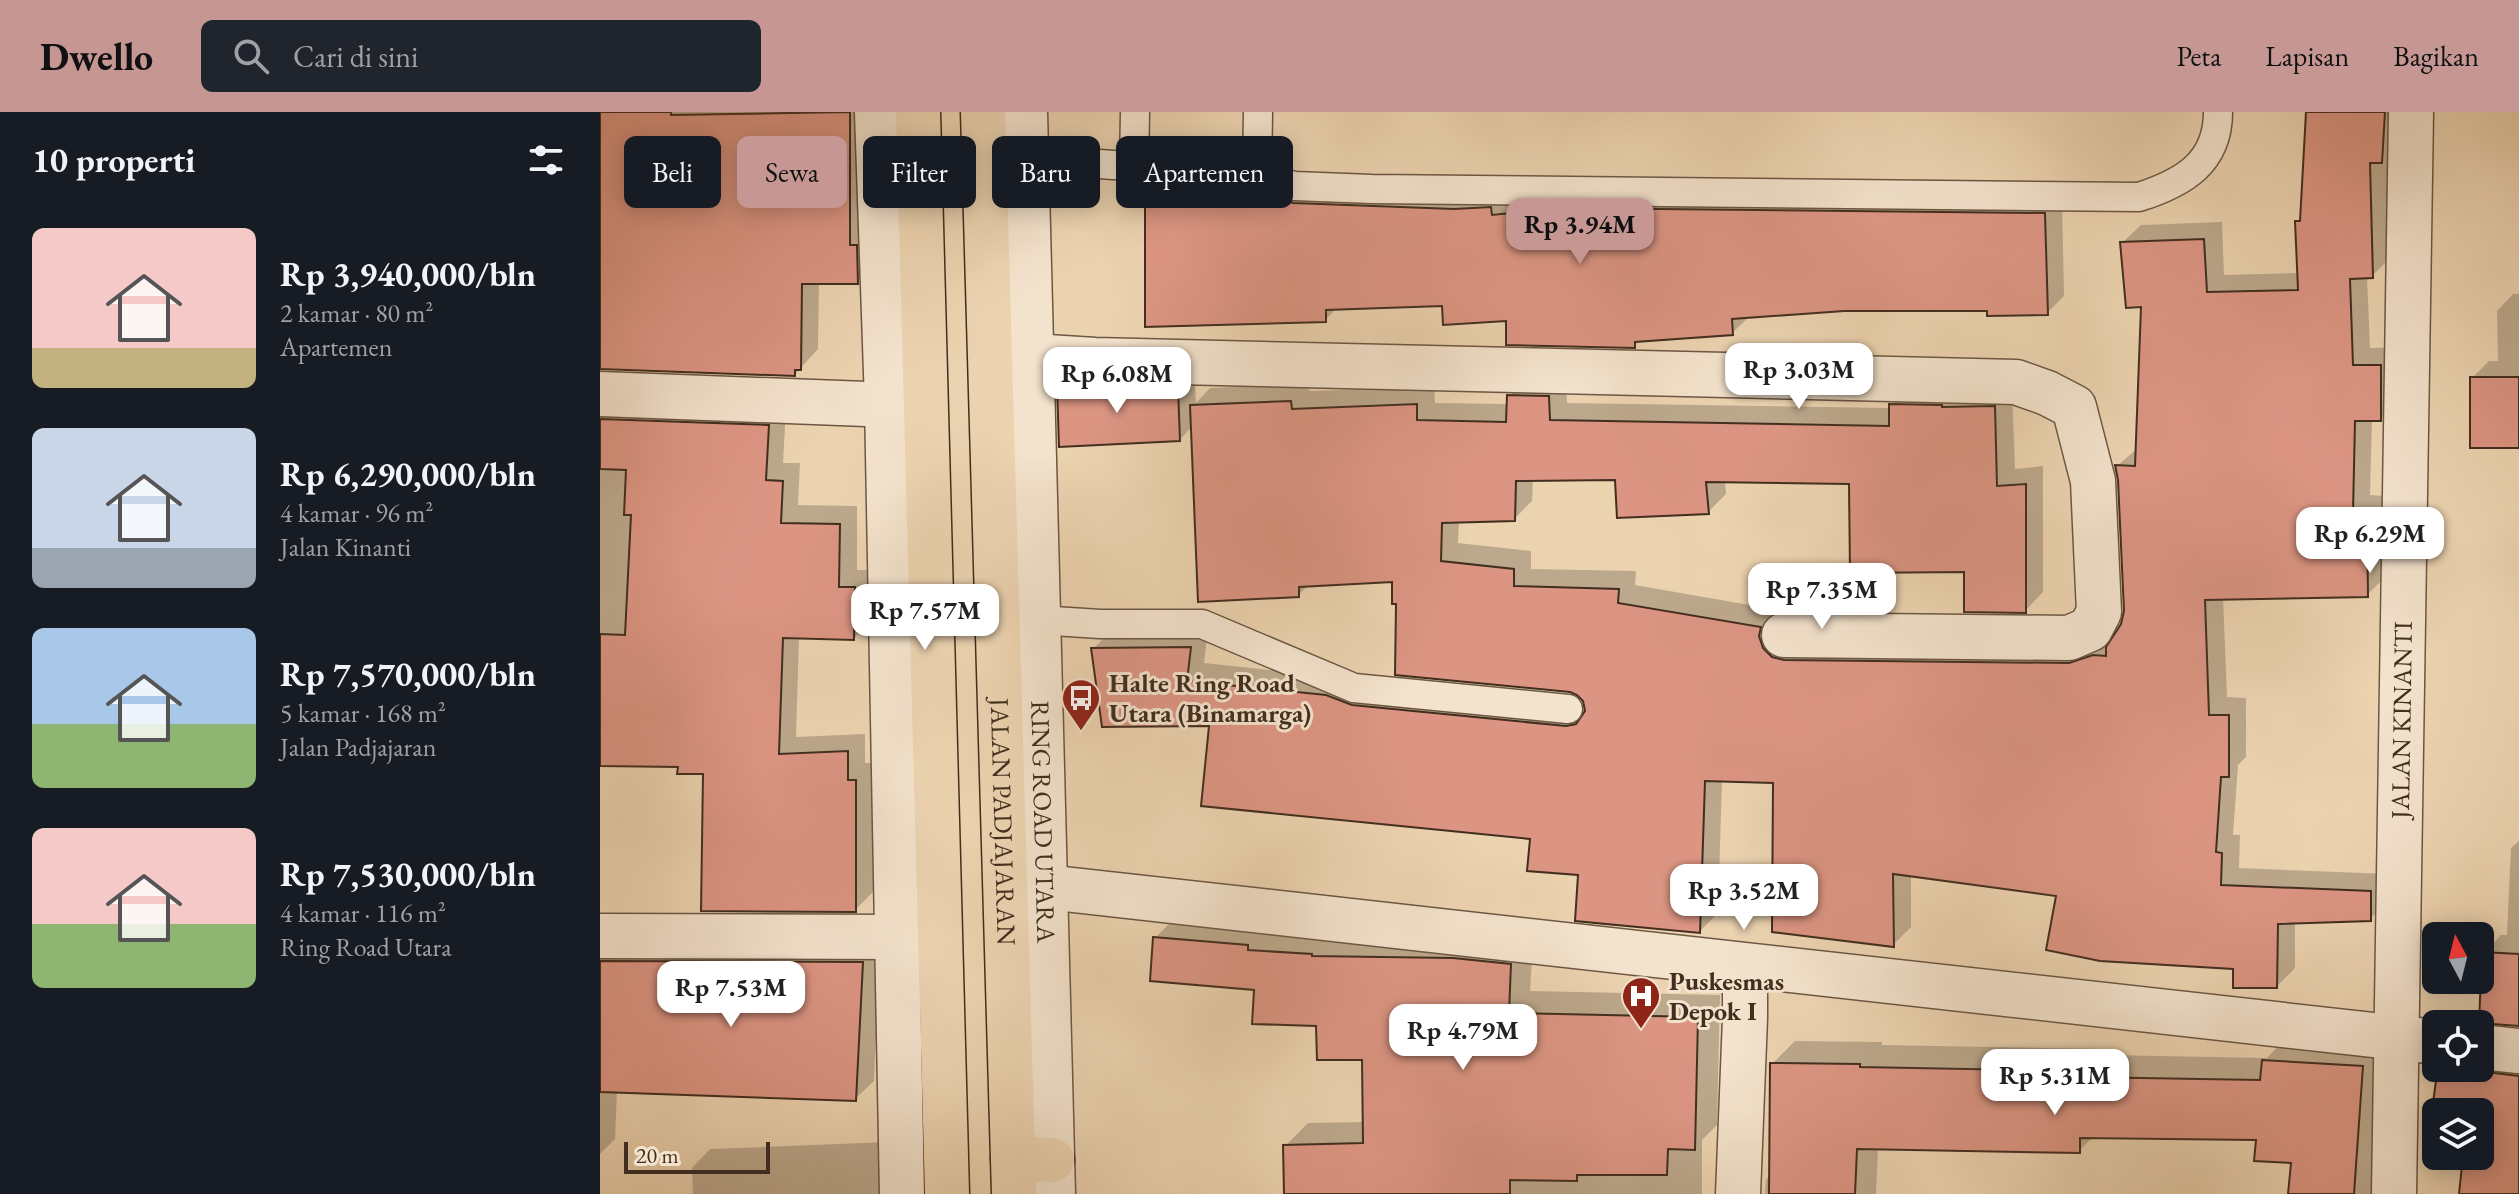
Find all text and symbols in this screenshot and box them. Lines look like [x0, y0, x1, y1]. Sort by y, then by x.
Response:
search box [201, 20, 761, 92]
text: Dwello [40, 32, 153, 81]
icon: search [229, 34, 273, 78]
text: Cari di sini [293, 37, 418, 76]
text: Peta [2176, 38, 2221, 74]
text: Lapisan [2265, 38, 2349, 74]
text: Bagikan [2393, 38, 2479, 74]
chip: Beli [624, 136, 721, 208]
chip: Sewa [737, 136, 847, 208]
chip: Filter [863, 136, 976, 208]
chip: Baru [992, 136, 1100, 208]
chip: Apartemen [1116, 136, 1293, 208]
text: 10 properti [32, 138, 195, 182]
icon: filters [524, 138, 568, 182]
pin: Rp 3.94M [1497, 198, 1663, 266]
text: Rp 3.94M [1524, 207, 1636, 241]
text: Rp 3,940,000/bln [280, 252, 536, 296]
icon: home [96, 260, 192, 356]
text: 2 kamar · 80 m² [280, 296, 433, 330]
text: Apartemen [280, 330, 392, 364]
pin: Rp 3.03M [1716, 343, 1882, 411]
pin: Rp 6.08M [1034, 347, 1200, 415]
text: Rp 3.03M [1743, 352, 1855, 386]
text: Rp 6.08M [1061, 356, 1173, 390]
text: Rp 6,290,000/bln [280, 452, 536, 496]
icon: home [96, 460, 192, 556]
text: 4 kamar · 96 m² [280, 496, 433, 530]
pin: Rp 6.29M [2287, 507, 2453, 575]
text: Rp 6.29M [2314, 516, 2426, 550]
text: Jalan Kinanti [280, 530, 411, 564]
pin: Rp 7.35M [1739, 563, 1905, 631]
text: Rp 7.35M [1766, 572, 1878, 606]
pin: Rp 7.57M [842, 584, 1008, 652]
text: Rp 7.57M [869, 593, 981, 627]
street label: JALAN KINANTI [2383, 621, 2420, 821]
text: Rp 7,570,000/bln [280, 652, 536, 696]
icon: home [96, 660, 192, 756]
place label: Halte Ring Road Utara (Binamarga) [1109, 666, 1311, 730]
bus stop icon: Halte Ring Road Utara (Binamarga) [1060, 677, 1102, 732]
text: 5 kamar · 168 m² [280, 696, 446, 730]
street label: JALAN PADJAJARAN [983, 696, 1024, 946]
street label: RING ROAD UTARA [1023, 700, 1064, 944]
text: Jalan Padjajaran [280, 730, 436, 764]
text: Rp 7,530,000/bln [280, 852, 536, 896]
icon: home [96, 860, 192, 956]
pin: Rp 3.52M [1661, 864, 1827, 932]
text: Rp 3.52M [1688, 873, 1800, 907]
text: 4 kamar · 116 m² [280, 896, 446, 930]
north arrow [2422, 922, 2494, 994]
map controls [2422, 922, 2494, 1170]
text: Ring Road Utara [280, 930, 452, 964]
pin: Rp 7.53M [648, 961, 814, 1029]
place label: Puskesmas Depok I [1669, 964, 1784, 1028]
text: Rp 7.53M [675, 970, 787, 1004]
hospital icon: Puskesmas Depok I [1620, 975, 1662, 1030]
pin: Rp 4.79M [1380, 1004, 1546, 1072]
button: locate [2422, 1010, 2494, 1082]
text: Rp 4.79M [1407, 1013, 1519, 1047]
pin: Rp 5.31M [1972, 1049, 2138, 1117]
text: Rp 5.31M [1999, 1058, 2111, 1092]
button: layers [2422, 1098, 2494, 1170]
scale bar [624, 1138, 770, 1174]
text: 20 m [636, 1141, 679, 1170]

